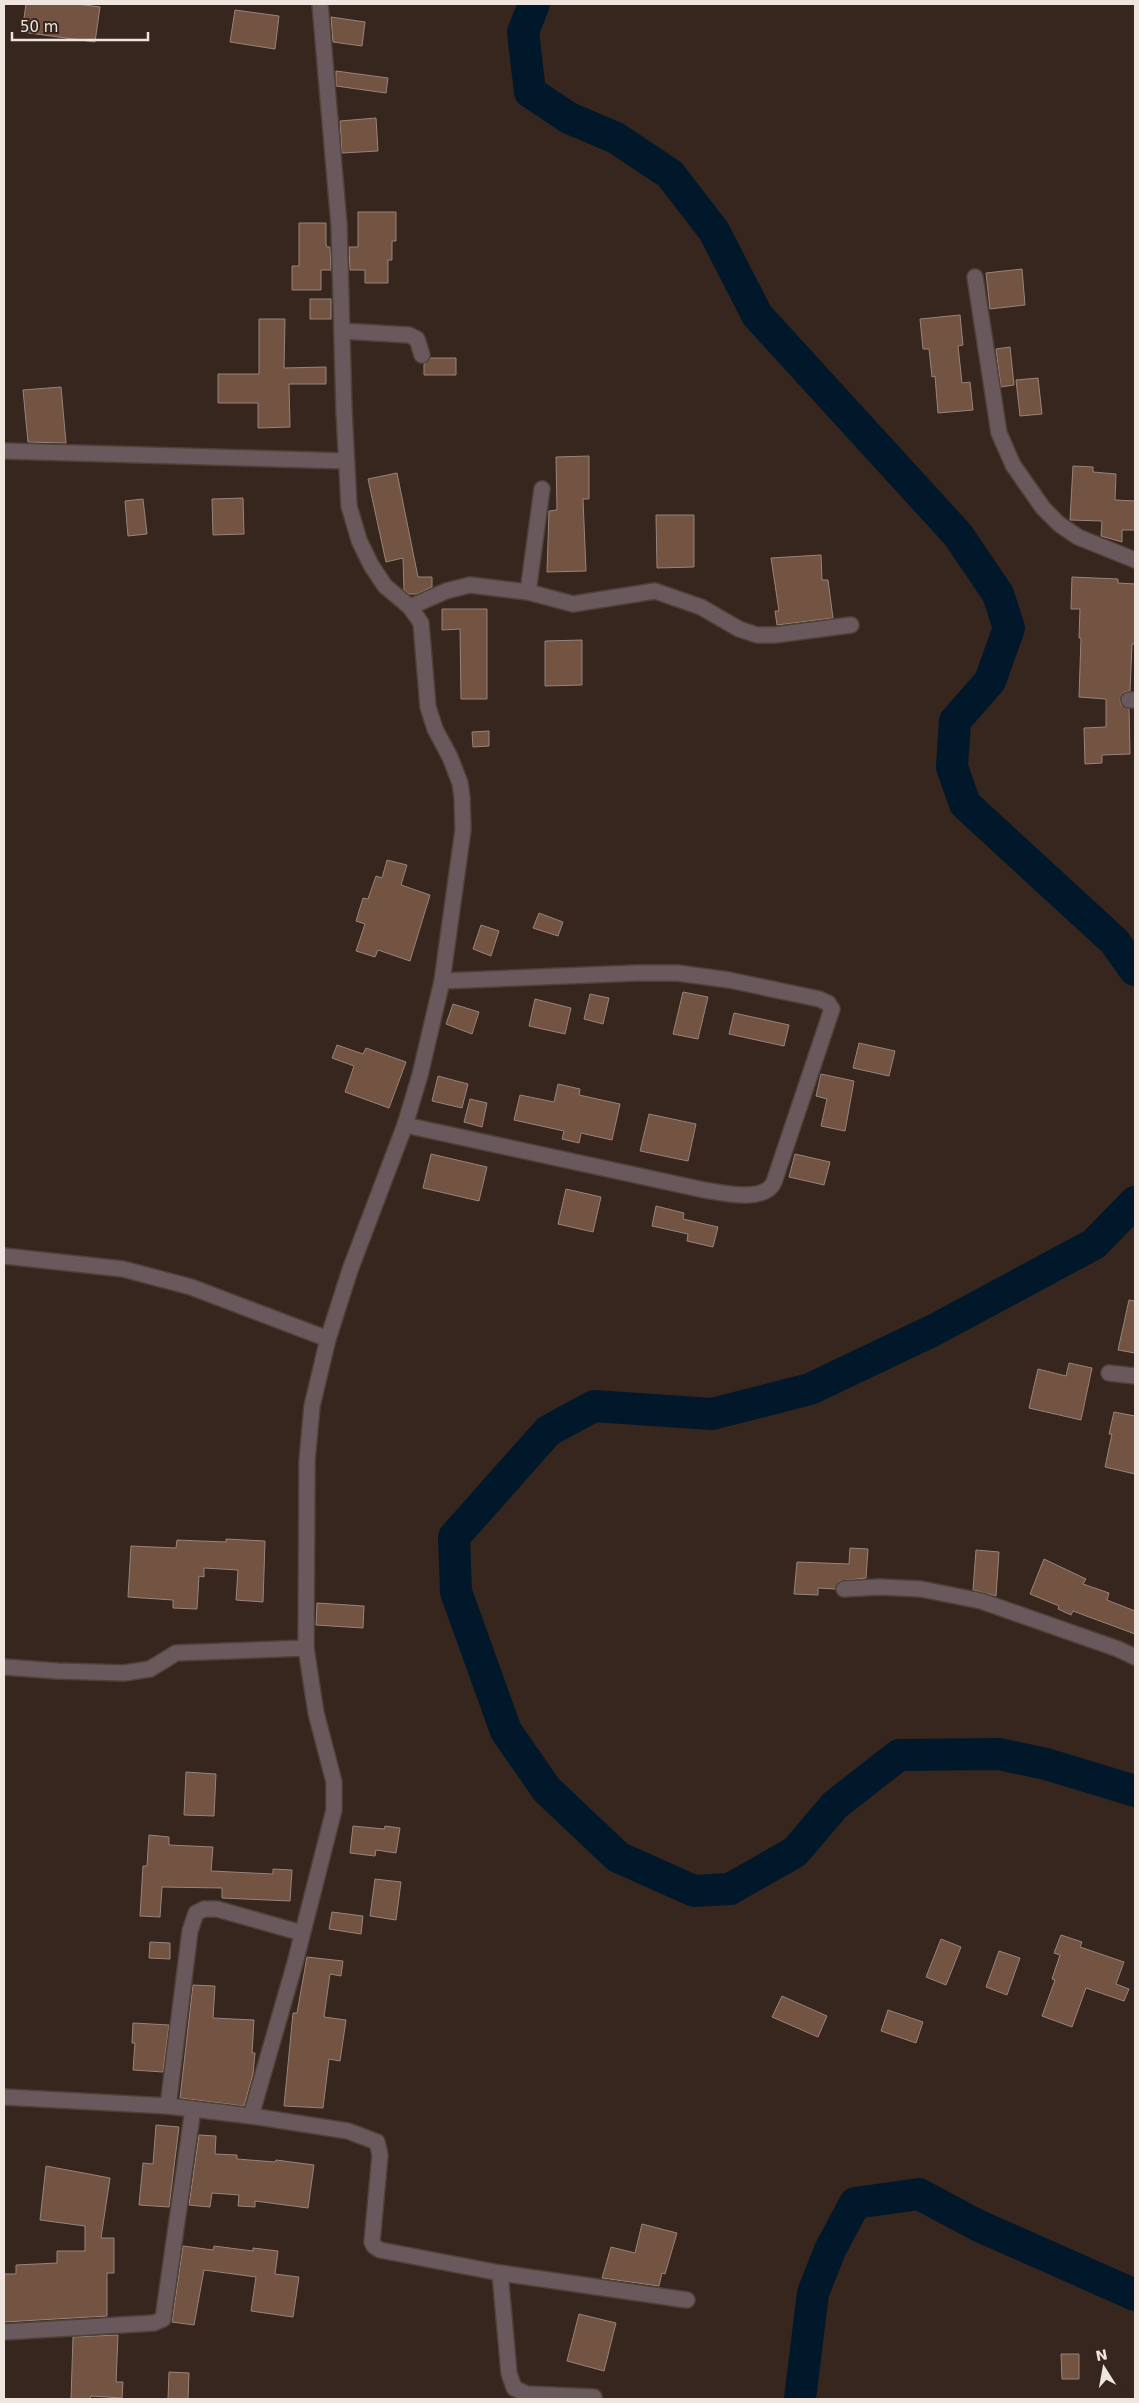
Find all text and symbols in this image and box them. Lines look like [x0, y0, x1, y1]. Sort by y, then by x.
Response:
scale bar [12, 10, 149, 42]
text: 50 m [20, 18, 58, 36]
north arrow [1079, 2343, 1129, 2393]
text: N [1094, 2346, 1109, 2364]

